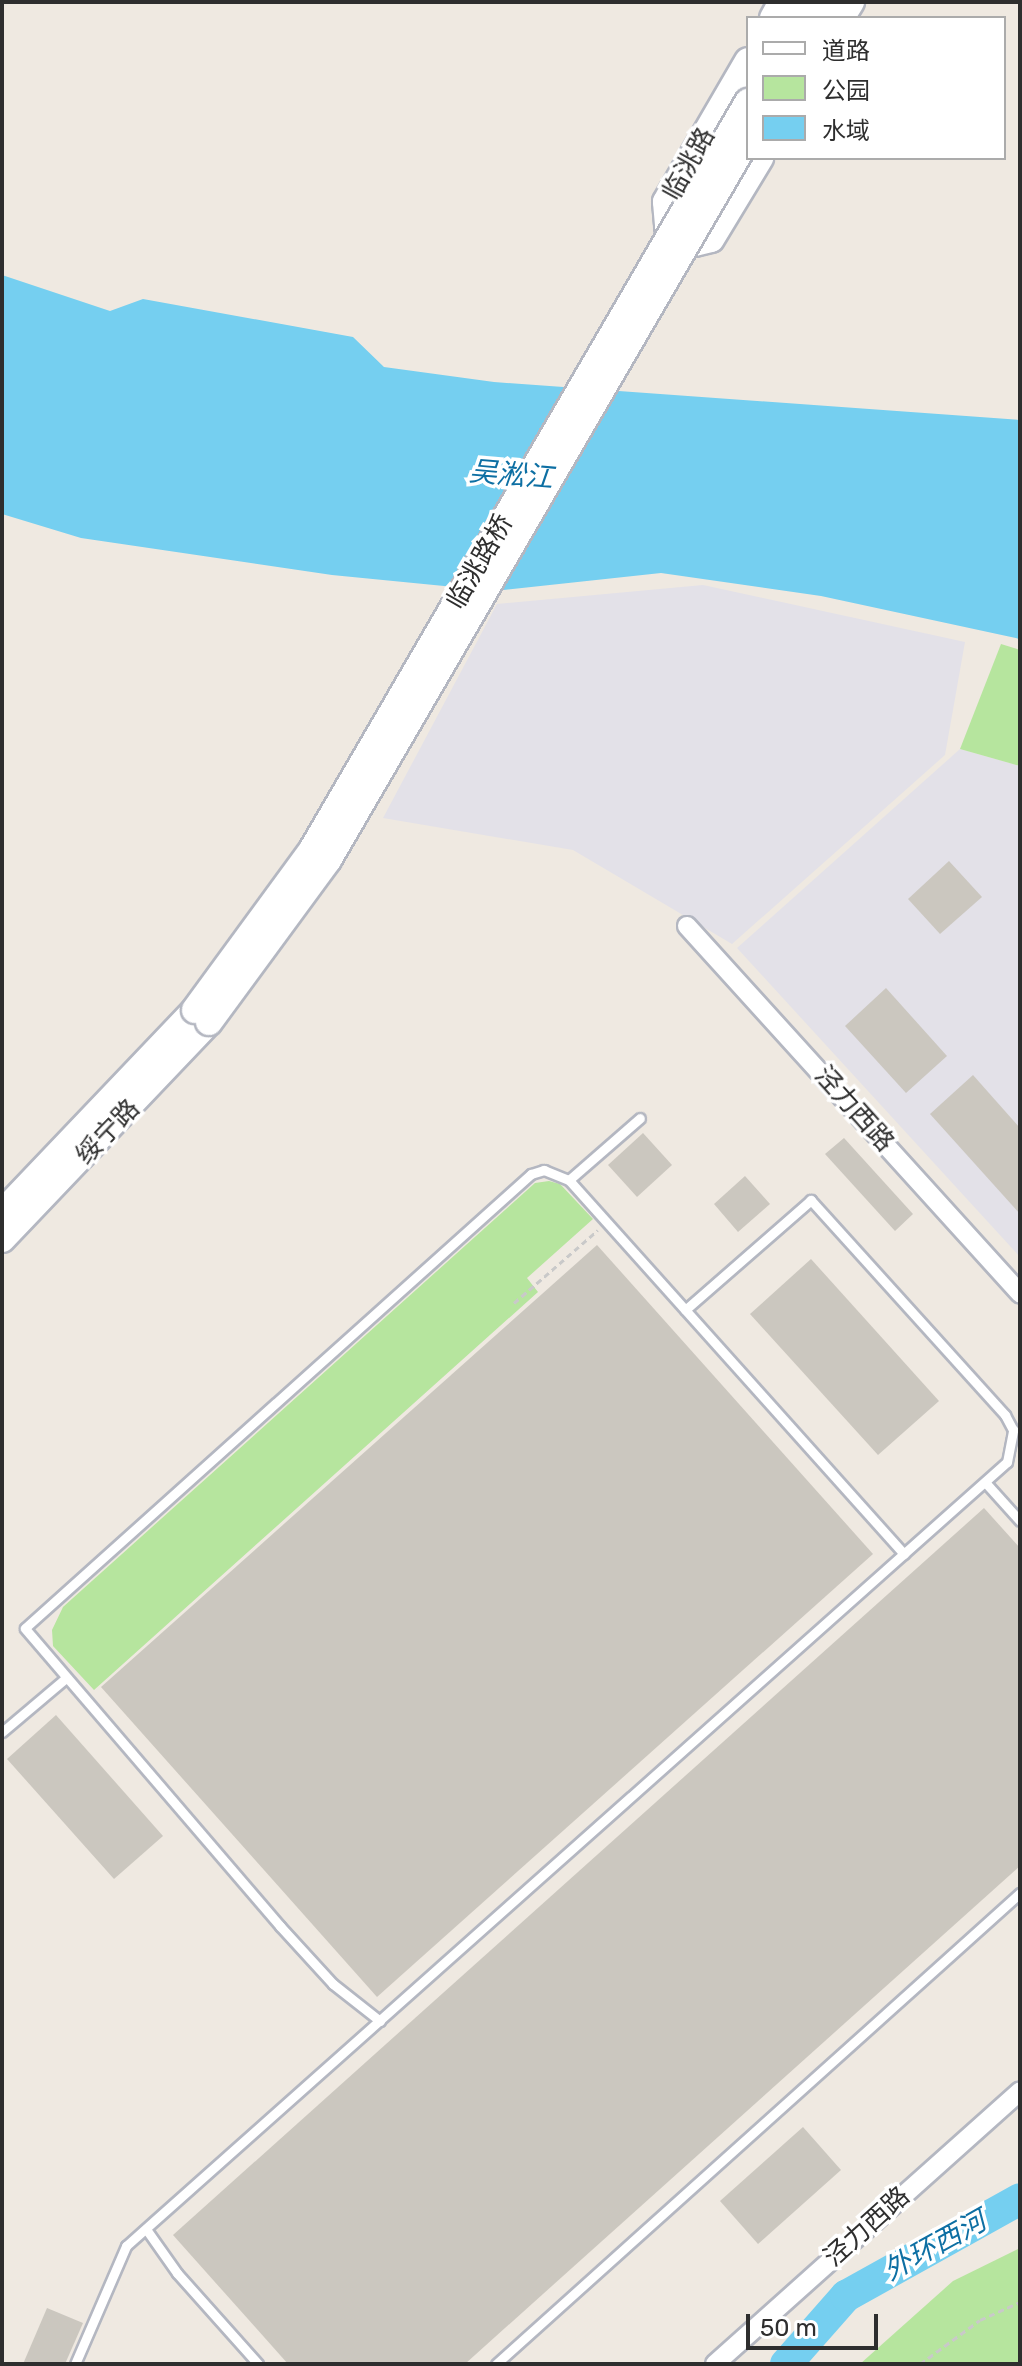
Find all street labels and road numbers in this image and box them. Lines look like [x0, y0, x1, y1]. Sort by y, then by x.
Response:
street label: 临洮路 [656, 122, 722, 206]
street label: 临洮路桥 [440, 509, 520, 615]
street label: 泾力西路 [808, 1060, 900, 1158]
street label: 绥宁路 [70, 1093, 146, 1171]
street label: 泾力西路 [818, 2181, 916, 2273]

